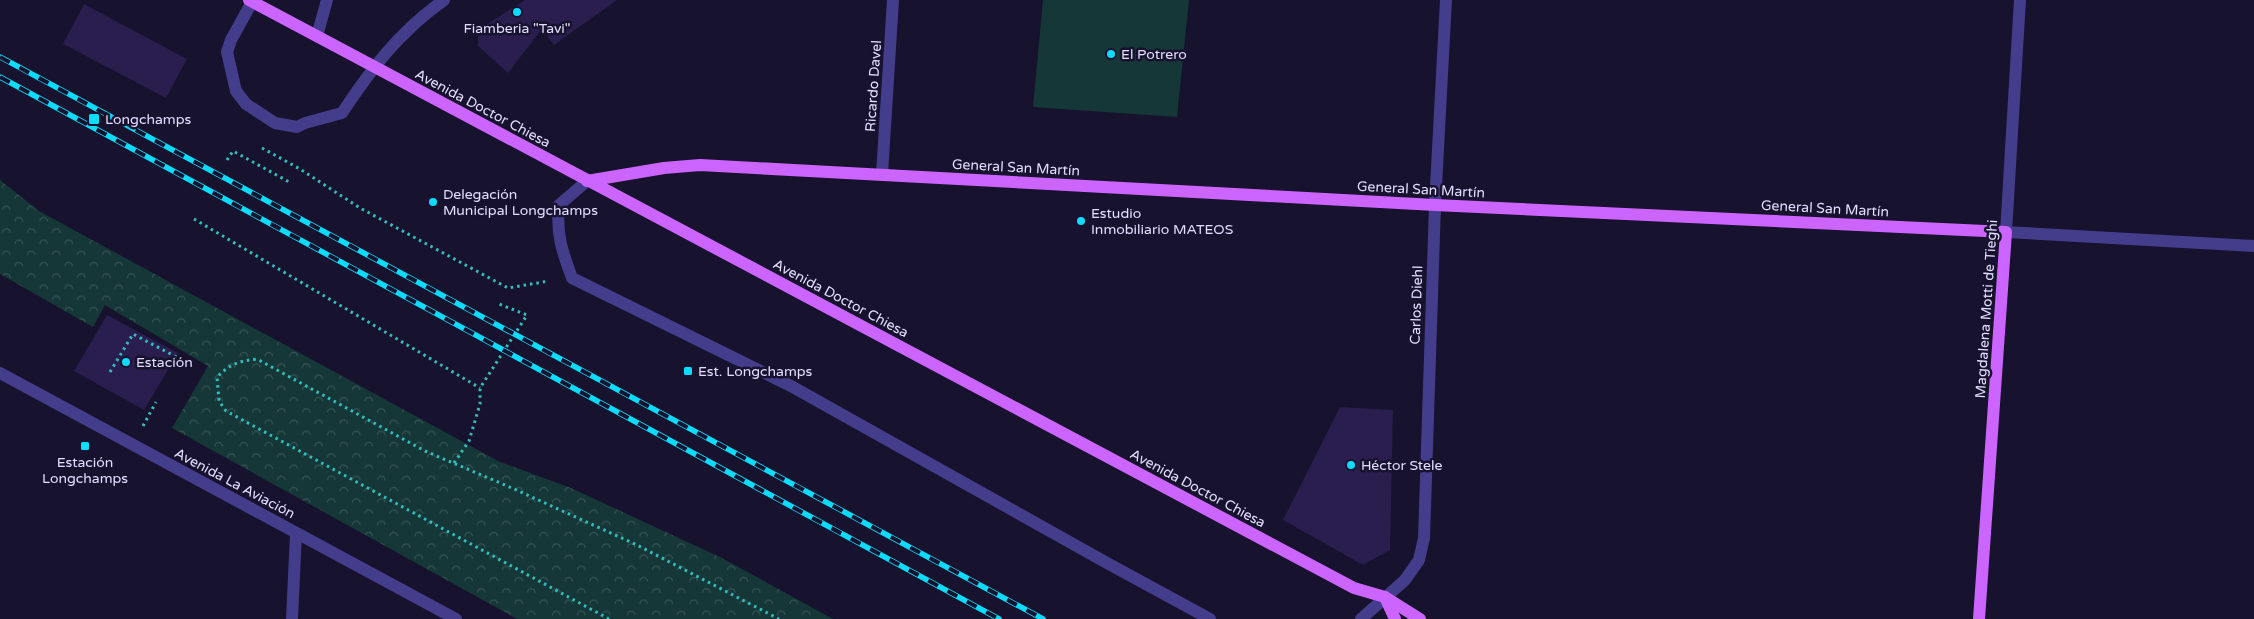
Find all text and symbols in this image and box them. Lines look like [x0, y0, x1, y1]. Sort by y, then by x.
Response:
marker: Fiamberia "Tavi" [511, 6, 523, 18]
place label: Fiamberia "Tavi" [463, 20, 571, 37]
street label: Ricardo Davel [862, 40, 885, 132]
place label: El Potrero [1121, 46, 1187, 63]
marker: El Potrero [1105, 48, 1117, 60]
street label: Avenida Doctor Chiesa [412, 66, 553, 151]
place label: Longchamps [105, 111, 191, 128]
marker: Longchamps [87, 112, 101, 126]
street label: General San Martín [952, 156, 1080, 179]
street label: General San Martín [1357, 178, 1485, 201]
place label: Delegación Municipal Longchamps [443, 186, 598, 219]
marker: Delegación Municipal Longchamps [427, 196, 439, 208]
street label: General San Martín [1761, 197, 1889, 220]
place label: Estudio Inmobiliario MATEOS [1091, 205, 1234, 238]
marker: Estudio Inmobiliario MATEOS [1075, 215, 1087, 227]
street label: Magdalena Motti de Tieghi [1972, 219, 2001, 399]
street label: Avenida Doctor Chiesa [770, 256, 911, 341]
street label: Carlos Diehl [1407, 265, 1426, 345]
place label: Estación [136, 354, 193, 371]
marker: Estación [120, 356, 132, 368]
place label: Est. Longchamps [698, 363, 813, 380]
marker: Est. Longchamps [682, 365, 694, 377]
marker: Estación Longchamps [79, 440, 91, 452]
street label: Avenida La Aviación [172, 445, 298, 522]
street label: Avenida Doctor Chiesa [1127, 446, 1268, 531]
place label: Estación Longchamps [42, 454, 128, 487]
place label: Héctor Stele [1361, 457, 1442, 474]
marker: Héctor Stele [1345, 459, 1357, 471]

